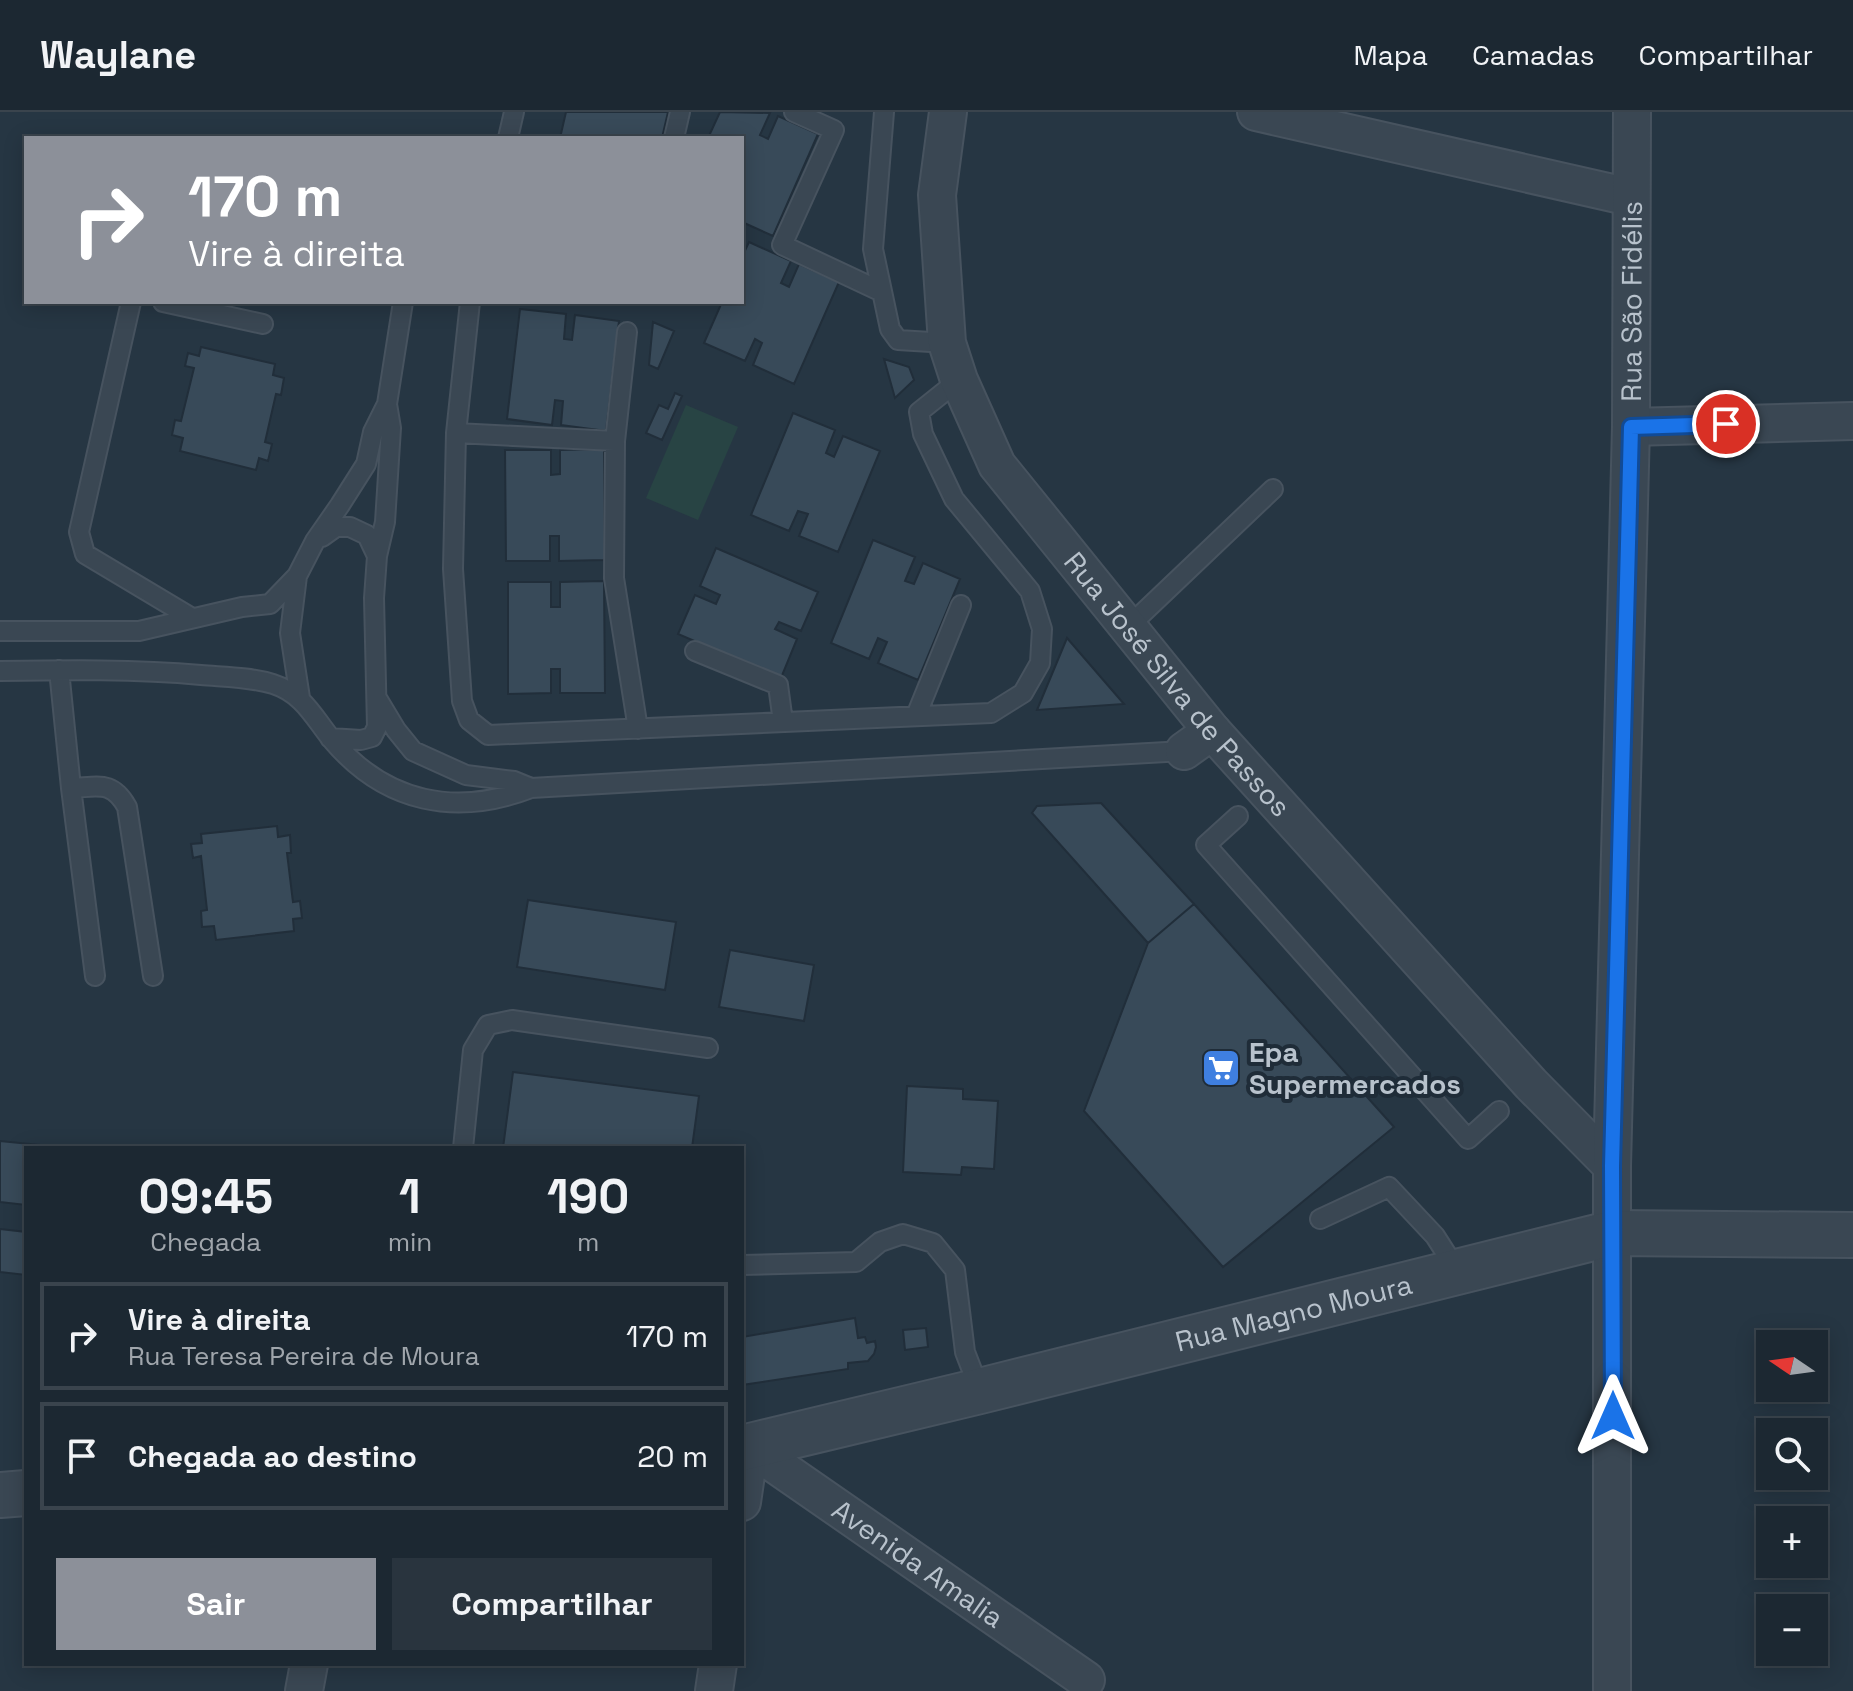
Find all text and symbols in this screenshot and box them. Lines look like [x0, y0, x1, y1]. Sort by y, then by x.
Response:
text: Waylane [40, 31, 196, 79]
text: Mapa [1353, 37, 1428, 73]
text: Camadas [1472, 37, 1595, 73]
text: Compartilhar [1639, 37, 1813, 73]
text: 170 m [188, 161, 342, 232]
icon: right [56, 168, 160, 272]
street label: Rua São Fidélis [1613, 201, 1650, 402]
text: Vire à direita [188, 231, 405, 277]
pin [1692, 390, 1760, 458]
icon: arrive [1704, 402, 1748, 446]
street label: Rua José Silva de Passos [1056, 544, 1299, 824]
place label: Epa Supermercados [1249, 1034, 1461, 1102]
supermarket icon: Epa Supermercados [1200, 1047, 1242, 1089]
text: 09:45 [139, 1166, 273, 1227]
text: 1 [399, 1166, 421, 1227]
text: 190 [547, 1166, 629, 1227]
text: Chegada [150, 1225, 261, 1259]
text: min [388, 1225, 432, 1259]
text: m [577, 1225, 599, 1259]
street label: Rua Magno Moura [1172, 1266, 1416, 1360]
text: Vire à direita [128, 1300, 311, 1339]
icon: right [60, 1314, 104, 1358]
text: 170 m [626, 1317, 708, 1356]
north arrow [1756, 1330, 1828, 1402]
map controls [1756, 1330, 1828, 1666]
text: Rua Teresa Pereira de Moura [128, 1339, 480, 1373]
position arrow [1571, 1374, 1655, 1458]
button: search [1756, 1418, 1828, 1490]
icon: arrive [60, 1434, 104, 1478]
text: Chegada ao destino [128, 1437, 417, 1476]
text: 20 m [637, 1437, 708, 1476]
street label: Avenida Amalia [825, 1491, 1011, 1636]
button: + [1756, 1506, 1828, 1578]
button: Sair [56, 1558, 376, 1650]
button: Compartilhar [392, 1558, 712, 1650]
button: − [1756, 1594, 1828, 1666]

